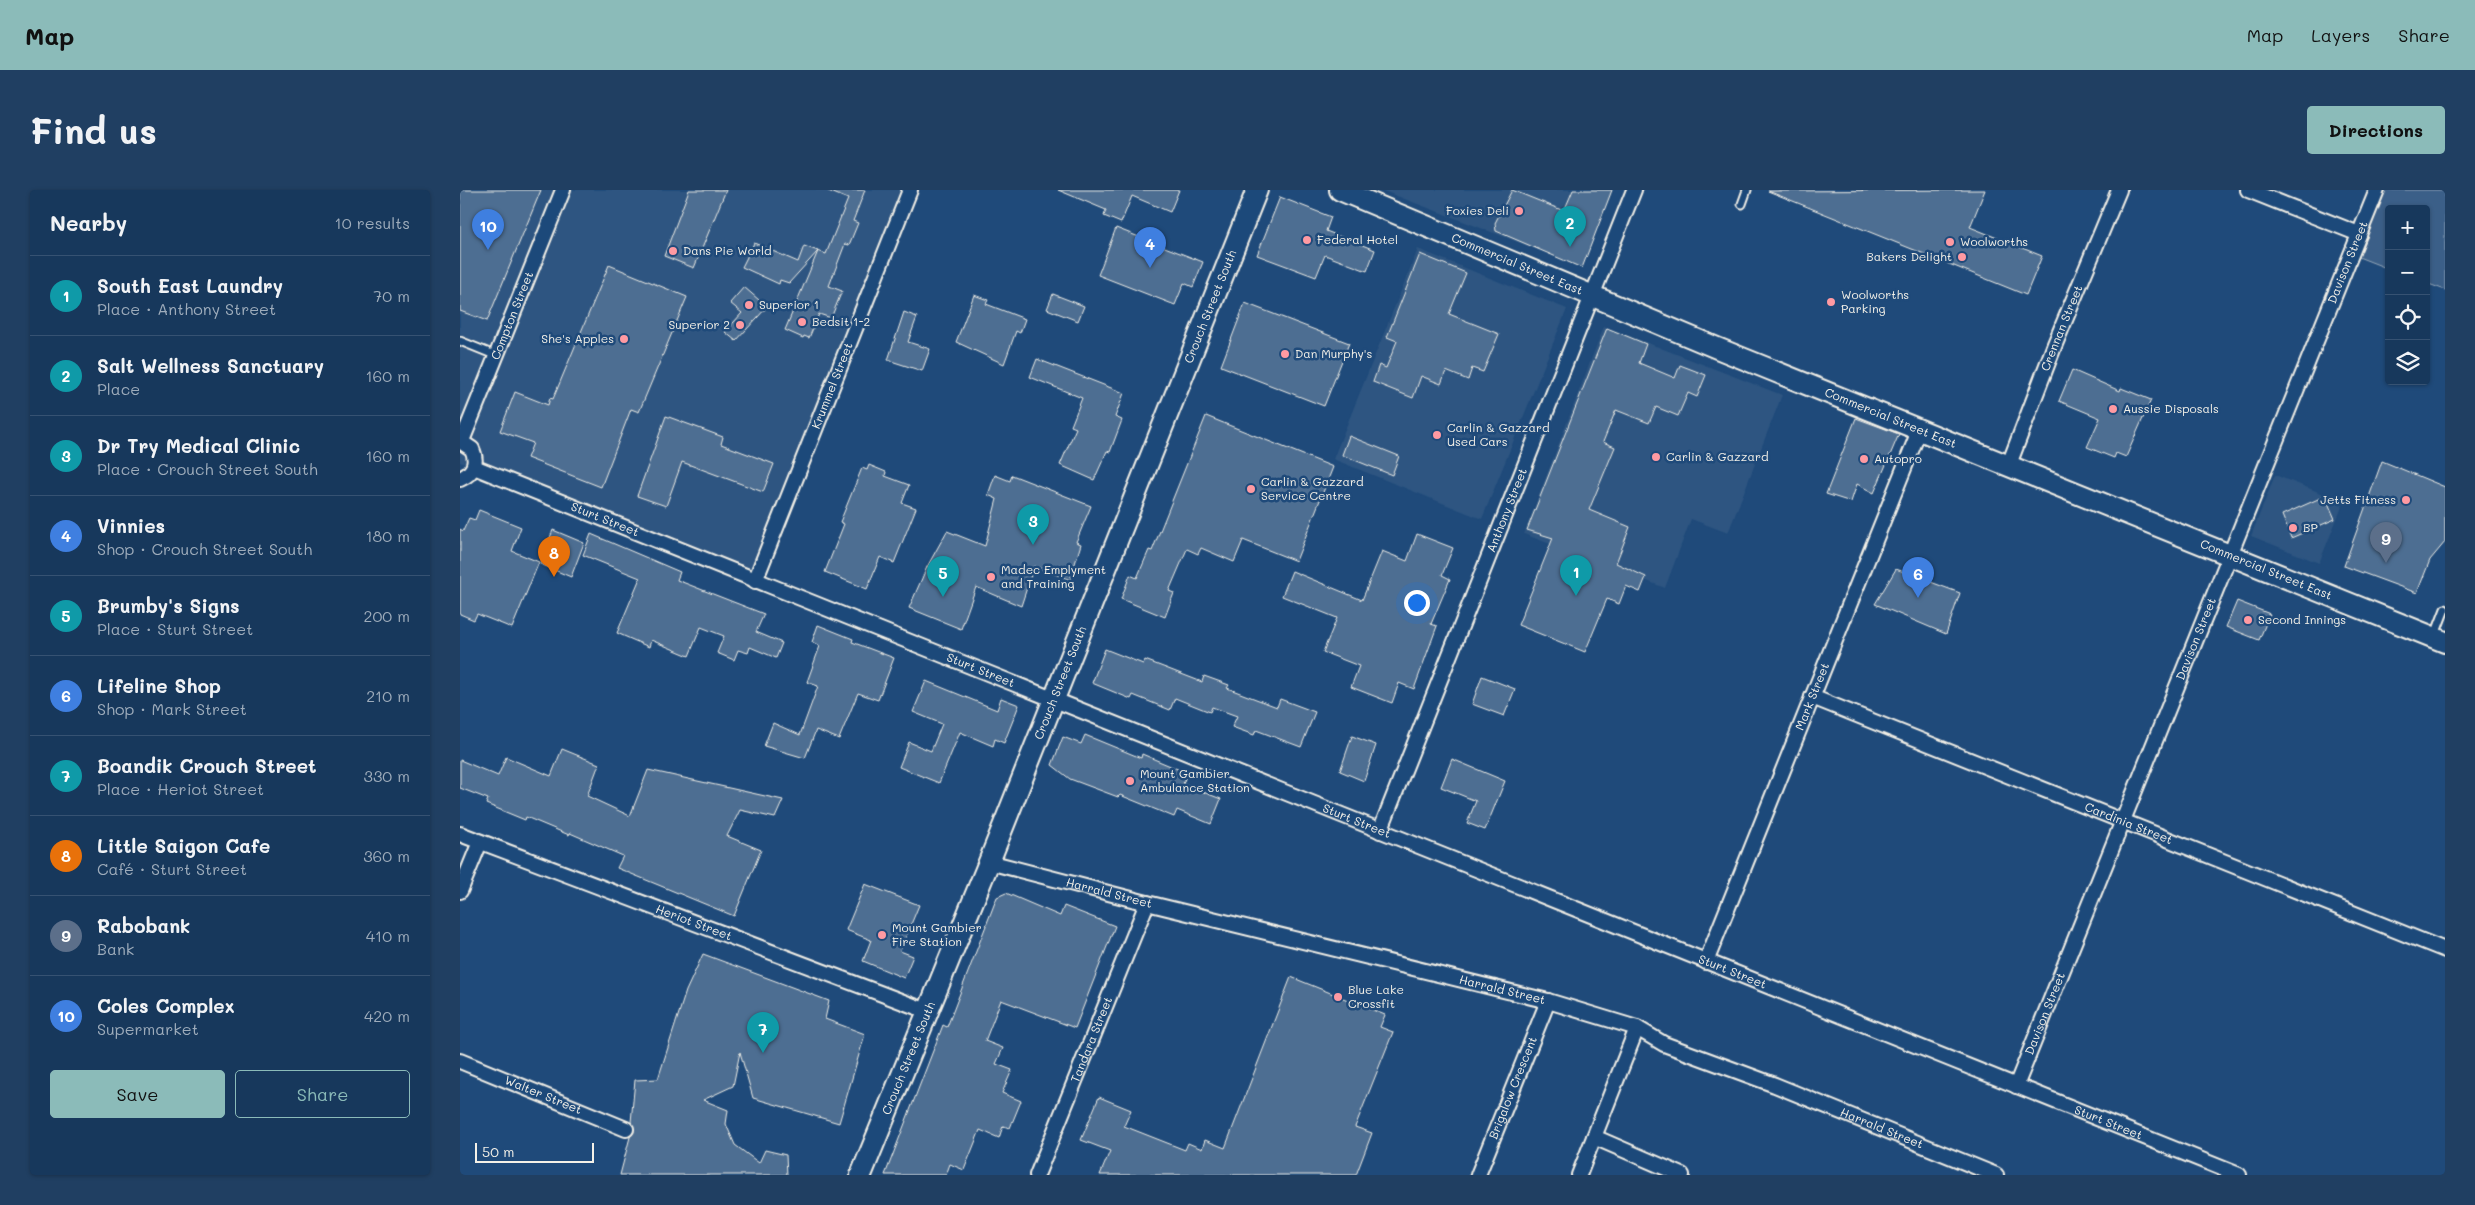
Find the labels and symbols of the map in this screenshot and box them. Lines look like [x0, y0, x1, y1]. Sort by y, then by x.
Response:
place label: Foxies Deli [1446, 202, 1509, 218]
marker: Foxies Deli [1513, 205, 1525, 217]
pin: 2 [1554, 206, 1586, 247]
pin: 10 [472, 209, 504, 250]
street label: Davison Street [2323, 218, 2371, 306]
pin: 4 [1134, 227, 1166, 268]
street label: Commercial Street East [1449, 229, 1586, 298]
place label: Federal Hotel [1317, 231, 1398, 247]
place label: Woolworths [1960, 233, 2028, 249]
marker: Federal Hotel [1301, 234, 1313, 246]
marker: Woolworths [1944, 236, 1956, 248]
place label: Dans Pie World [683, 242, 772, 258]
marker: Dans Pie World [667, 245, 679, 257]
street label: Crouch Street South [1180, 247, 1239, 365]
place label: Bakers Delight [1866, 248, 1952, 264]
marker: Bakers Delight [1956, 251, 1968, 263]
street label: Compton Street [487, 269, 536, 362]
street label: Crennan Street [2036, 282, 2086, 373]
place label: Woolworths Parking [1841, 286, 1909, 316]
place label: Superior 1 [759, 296, 819, 312]
marker: Woolworths Parking [1825, 296, 1837, 308]
marker: Superior 1 [743, 299, 755, 311]
place label: Bedsit 1-2 [812, 313, 870, 329]
place label: Superior 2 [668, 316, 730, 332]
marker: Bedsit 1-2 [796, 316, 808, 328]
marker: Superior 2 [734, 319, 746, 331]
place label: She's Apples [541, 330, 614, 346]
marker: She's Apples [618, 333, 630, 345]
street label: Krummel Street [807, 340, 856, 431]
place label: Dan Murphy's [1295, 345, 1372, 361]
marker: Dan Murphy's [1279, 348, 1291, 360]
street label: Commercial Street East [1823, 383, 1959, 451]
place label: Aussie Disposals [2123, 400, 2219, 416]
marker: Aussie Disposals [2107, 403, 2119, 415]
place label: Carlin & Gazzard Used Cars [1447, 419, 1550, 449]
marker: Carlin & Gazzard Used Cars [1431, 429, 1443, 441]
place label: Carlin & Gazzard [1666, 448, 1769, 464]
place label: Autopro [1874, 450, 1922, 466]
marker: Carlin & Gazzard [1650, 451, 1662, 463]
marker: Autopro [1858, 453, 1870, 465]
street label: Anthony Street [1482, 466, 1530, 554]
place label: Carlin & Gazzard Service Centre [1261, 473, 1364, 503]
marker: Carlin & Gazzard Service Centre [1245, 483, 1257, 495]
place label: Jetts Fitness [2320, 491, 2396, 507]
marker: Jetts Fitness [2400, 494, 2412, 506]
street label: Sturt Street [569, 498, 642, 539]
pin: 3 [1017, 504, 1049, 545]
place label: BP [2303, 519, 2318, 535]
marker: BP [2287, 522, 2299, 534]
pin: 9 [2370, 522, 2402, 563]
street label: Commercial Street East [2198, 535, 2335, 603]
pin: 8 [538, 536, 570, 577]
pin: 1 [1560, 555, 1592, 596]
pin: 5 [927, 556, 959, 597]
pin: 6 [1902, 557, 1934, 598]
place label: Madec Emplyment and Training [1001, 561, 1106, 591]
marker: Madec Emplyment and Training [985, 571, 997, 583]
your location [1404, 590, 1430, 616]
street label: Davison Street [2171, 595, 2219, 682]
place label: Second Innings [2258, 611, 2346, 627]
marker: Second Innings [2242, 614, 2254, 626]
street label: Crouch Street South [1030, 623, 1089, 741]
street label: Sturt Street [945, 649, 1018, 690]
street label: Mark Street [1791, 660, 1832, 732]
place label: Mount Gambier Ambulance Station [1140, 765, 1250, 795]
marker: Mount Gambier Ambulance Station [1124, 775, 1136, 787]
street label: Cardinia Street [2083, 798, 2175, 847]
street label: Sturt Street [1321, 799, 1393, 841]
street label: Harrald Street [1065, 873, 1154, 911]
street label: Heriot Street [654, 900, 734, 943]
place label: Mount Gambier Fire Station [892, 919, 982, 949]
marker: Mount Gambier Fire Station [876, 929, 888, 941]
street label: Sturt Street [1696, 950, 1769, 992]
street label: Davison Street [2020, 970, 2068, 1057]
street label: Harrald Street [1458, 971, 1547, 1007]
place label: Blue Lake Crossfit [1348, 981, 1404, 1011]
marker: Blue Lake Crossfit [1332, 991, 1344, 1003]
street label: Tandara Street [1066, 994, 1115, 1085]
street label: Crouch Street South [878, 999, 938, 1117]
pin: 7 [747, 1012, 779, 1053]
street label: Brigalow Crescent [1484, 1034, 1540, 1141]
street label: Walter Street [503, 1071, 585, 1117]
street label: Sturt Street [2072, 1101, 2145, 1143]
street label: Harrald Street [1838, 1103, 1926, 1152]
scale bar [475, 1140, 594, 1163]

